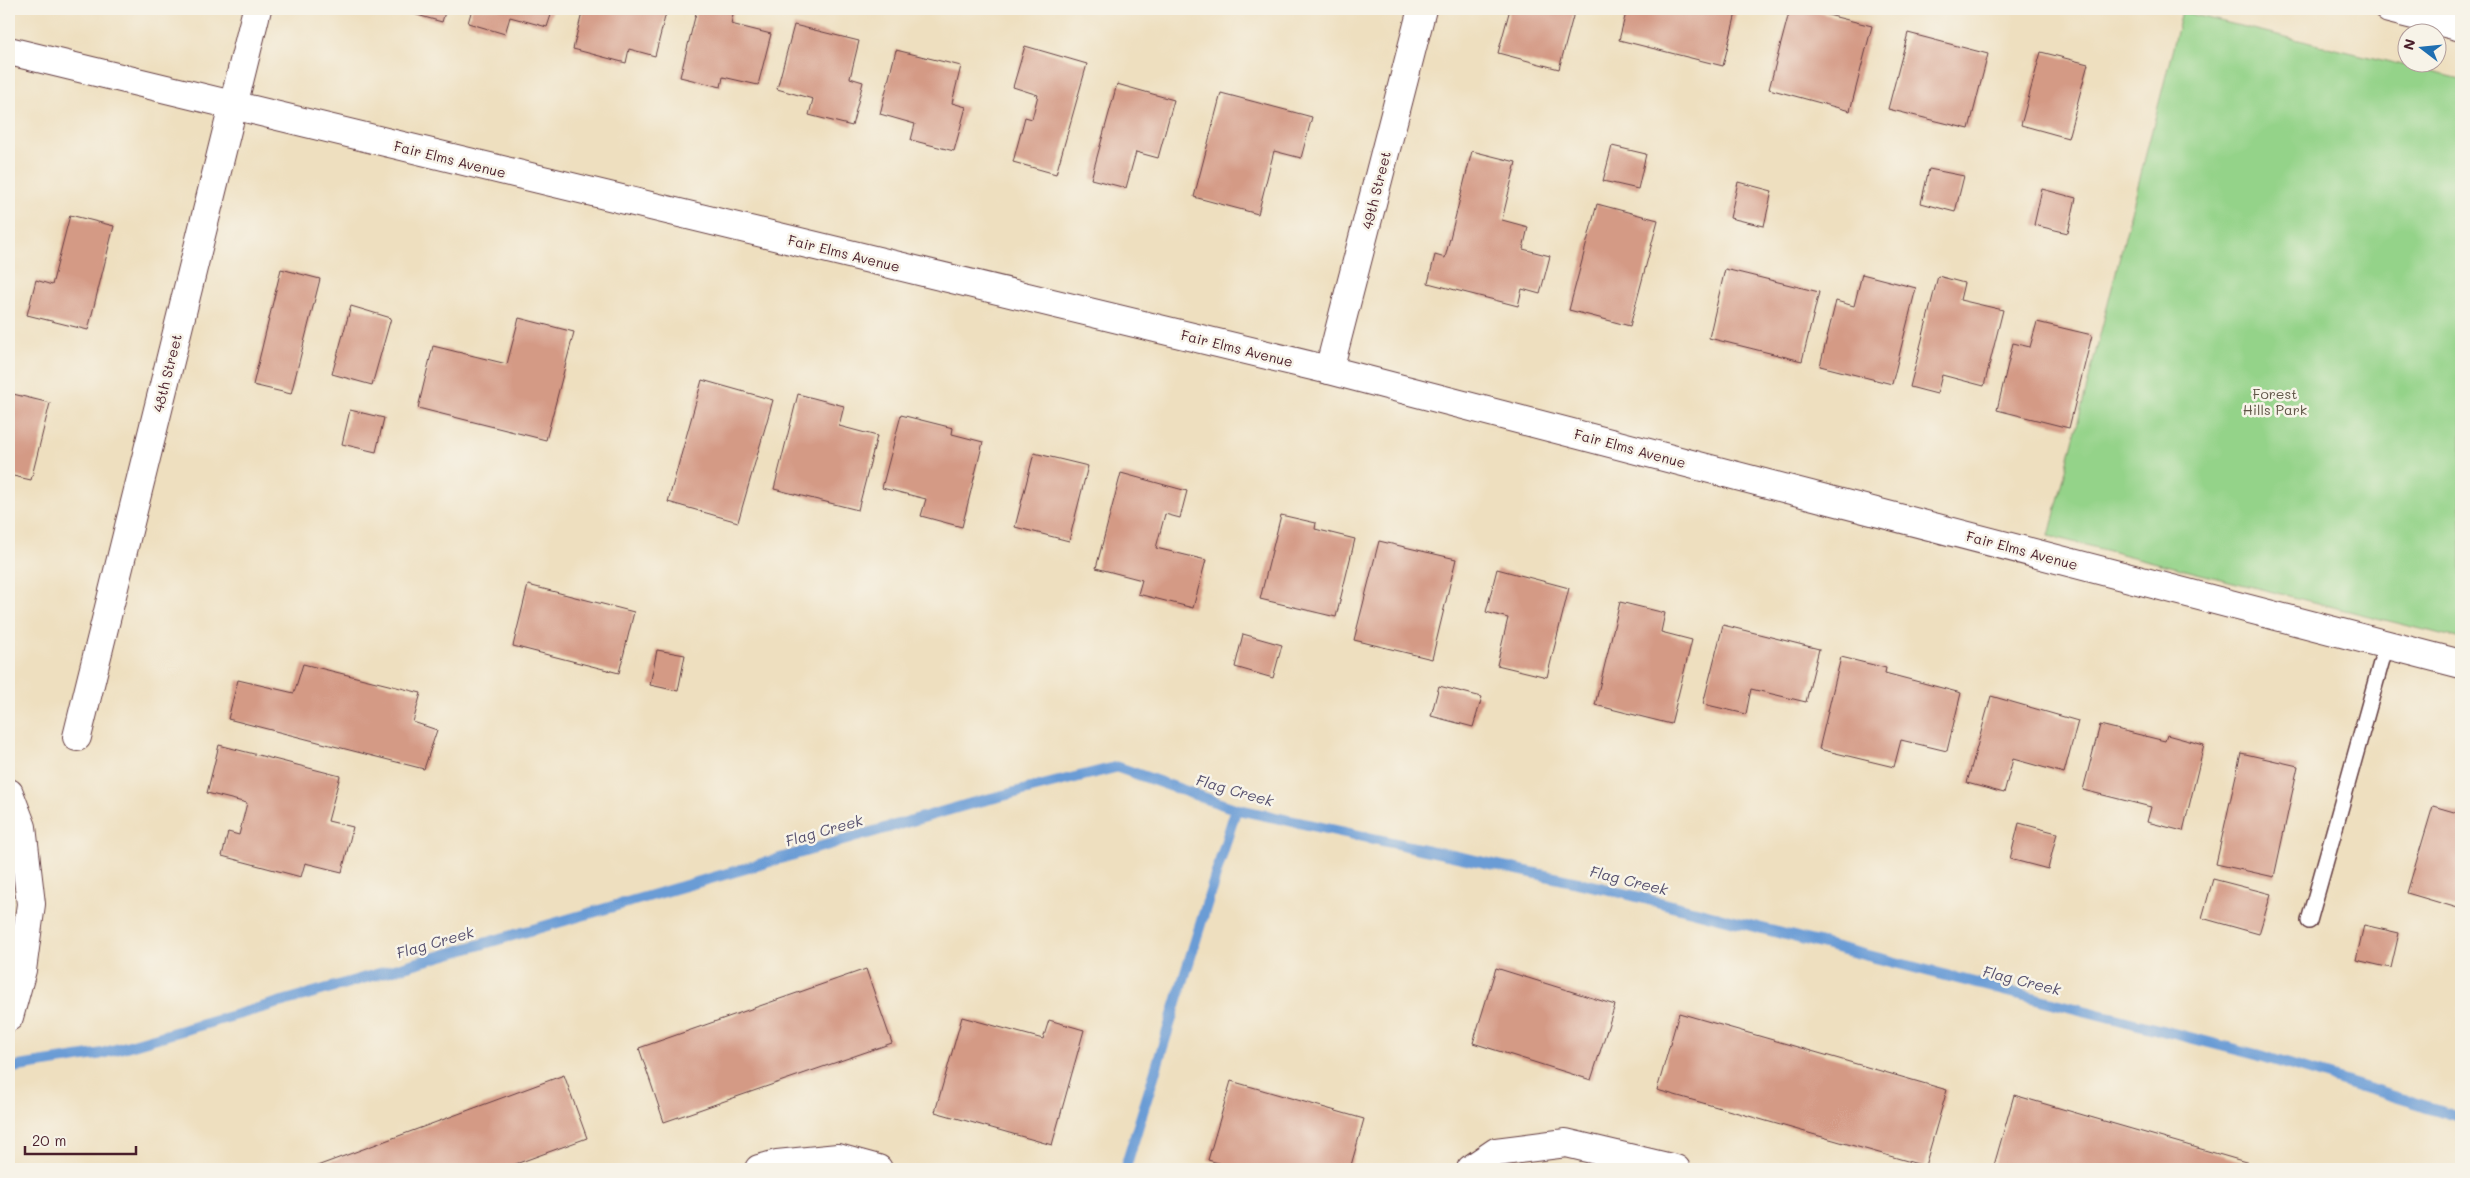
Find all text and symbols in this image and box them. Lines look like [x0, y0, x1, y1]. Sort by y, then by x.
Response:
north arrow [2398, 22, 2448, 72]
text: N [2398, 37, 2420, 52]
street label: Fair Elms Avenue [392, 136, 508, 182]
street label: 49th Street [1357, 149, 1395, 231]
street label: Fair Elms Avenue [786, 230, 902, 276]
street label: Fair Elms Avenue [1179, 325, 1295, 371]
street label: 48th Street [148, 332, 186, 414]
park label: Forest Hills Park [2243, 384, 2307, 419]
street label: Fair Elms Avenue [1572, 424, 1688, 472]
street label: Fair Elms Avenue [1964, 526, 2080, 574]
water label: Flag Creek [1194, 769, 1277, 811]
water label: Flag Creek [783, 809, 866, 851]
water label: Flag Creek [1588, 861, 1671, 900]
water label: Flag Creek [394, 921, 477, 963]
water label: Flag Creek [1981, 961, 2064, 1000]
scale bar [25, 1123, 136, 1155]
text: 20 m [32, 1130, 66, 1150]

